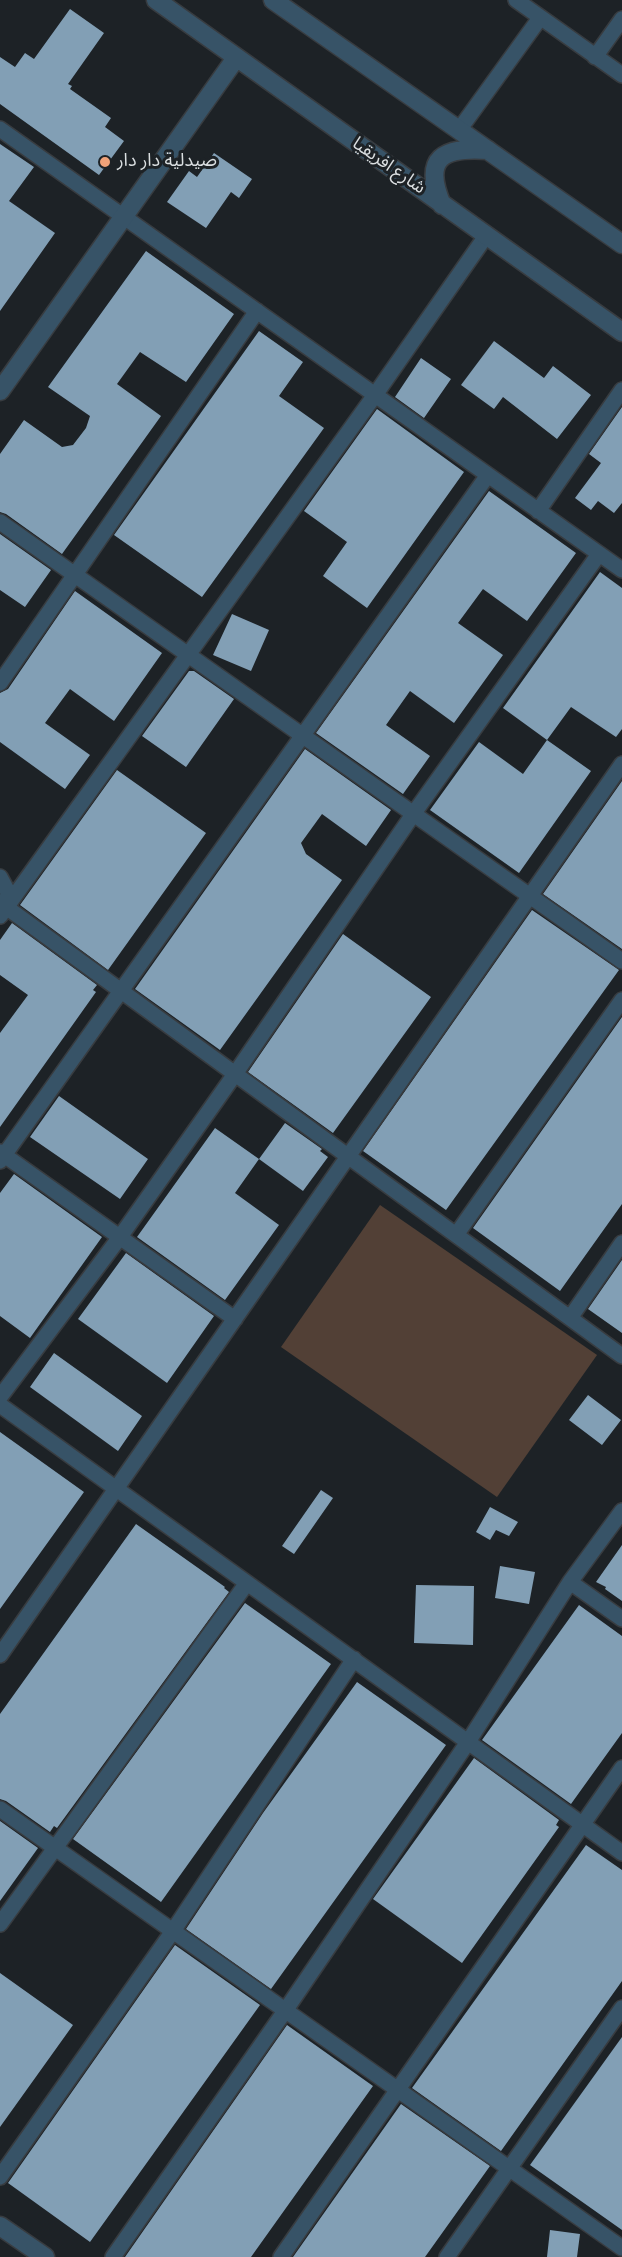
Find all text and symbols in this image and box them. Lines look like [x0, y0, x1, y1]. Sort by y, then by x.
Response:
street label: شارع افريقيا [347, 134, 429, 200]
place label: صيدلية دار دار [117, 151, 217, 173]
marker: صيدلية دار دار [98, 155, 112, 169]

